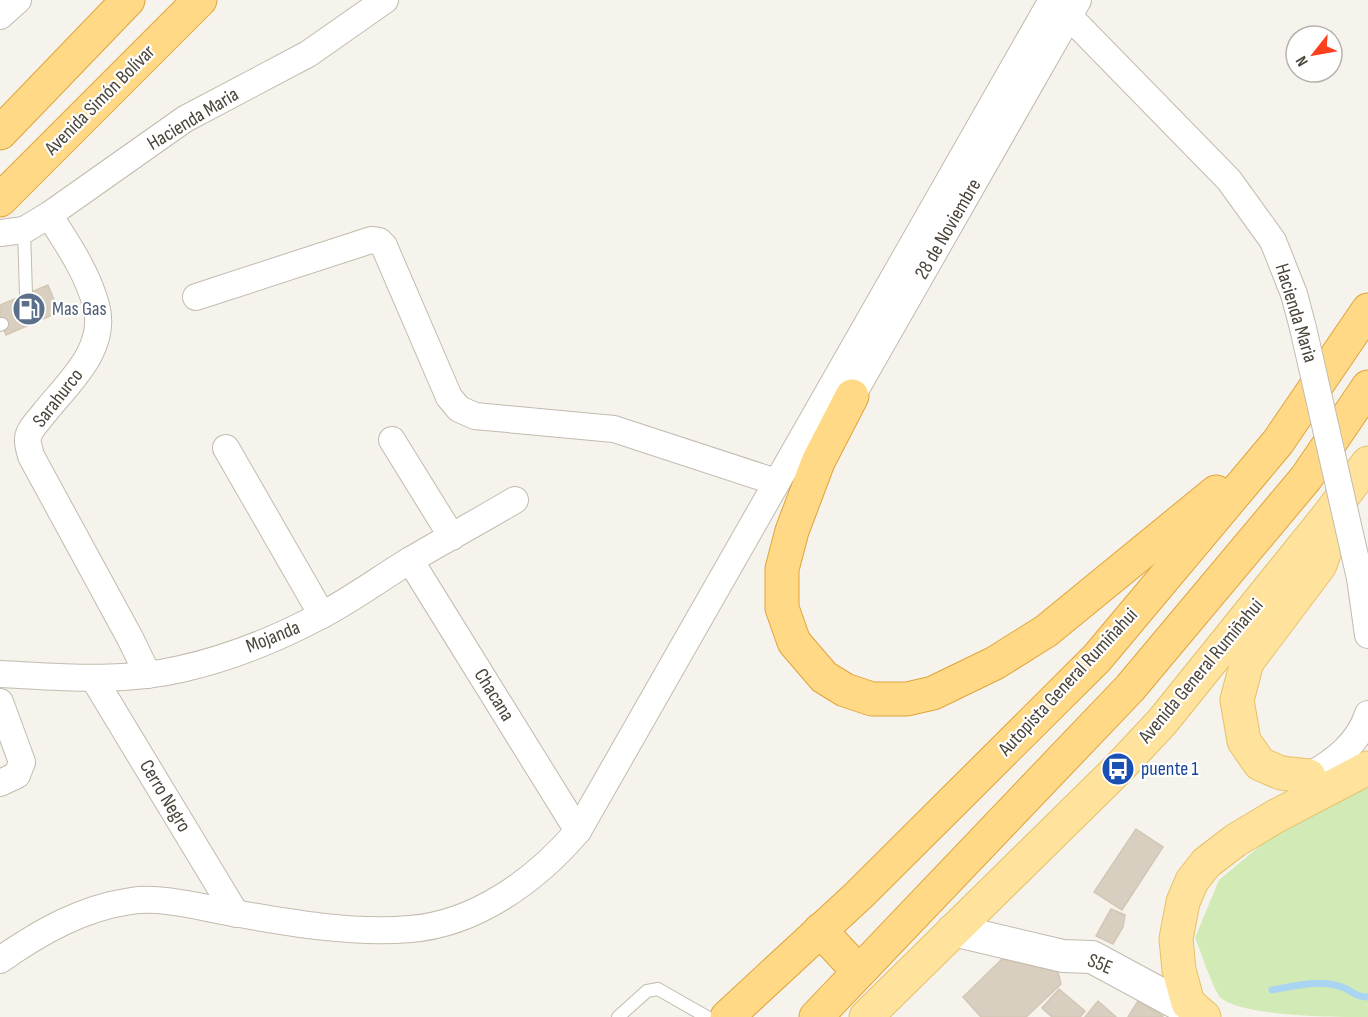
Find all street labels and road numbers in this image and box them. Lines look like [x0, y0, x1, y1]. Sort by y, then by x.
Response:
street label: Avenida Simón Bolívar [39, 40, 160, 161]
street label: Hacienda Maria [143, 82, 243, 156]
street label: 28 de Noviembre [910, 174, 986, 284]
street label: Hacienda Maria [1270, 261, 1322, 365]
street label: Sarahurco [28, 364, 88, 432]
street label: Avenida General Rumiñahui [1133, 594, 1268, 749]
street label: Autopista General Rumiñahui [993, 603, 1143, 761]
street label: Mojanda [243, 615, 303, 659]
street label: Chacana [469, 664, 519, 726]
street label: Cerro Negro [134, 755, 196, 837]
street label: S5E [1084, 948, 1116, 980]

